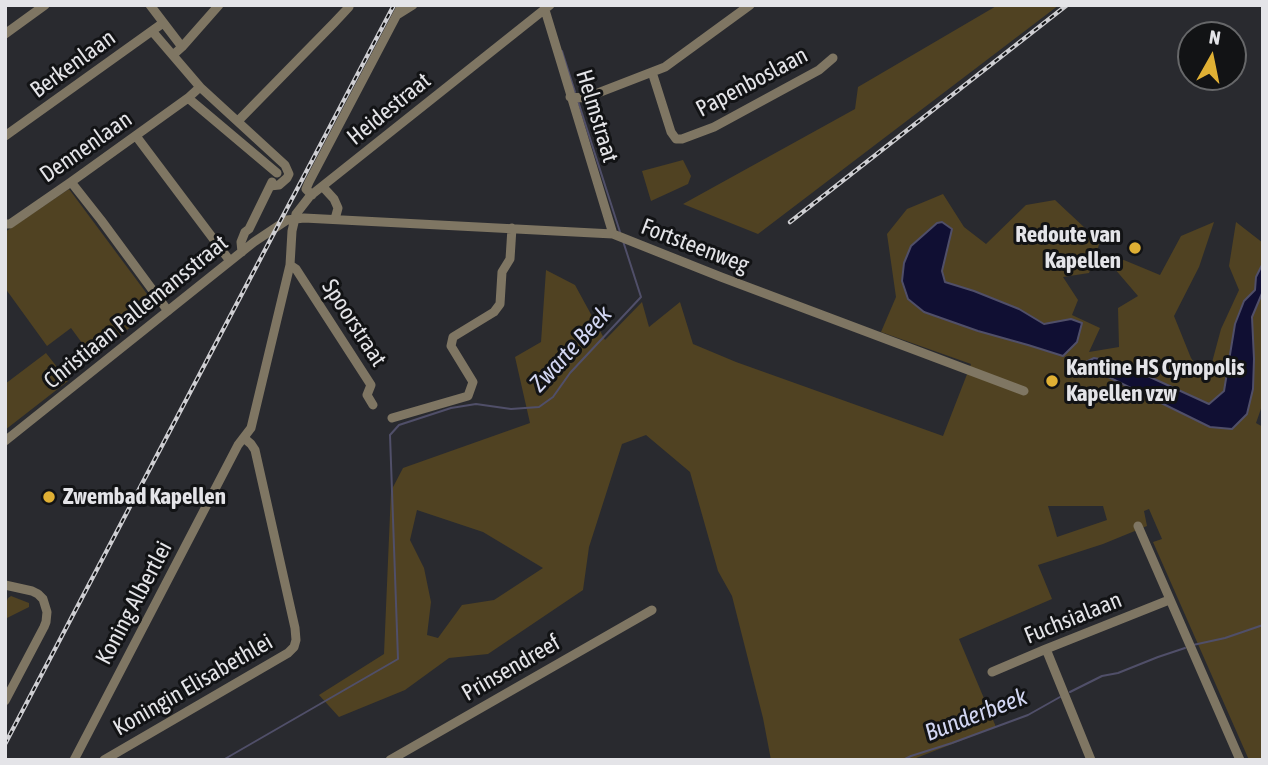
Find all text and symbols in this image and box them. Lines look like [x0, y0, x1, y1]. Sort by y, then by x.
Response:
north arrow [1177, 21, 1247, 91]
street label: Berkenlaan [25, 24, 121, 104]
text: N [1208, 25, 1222, 49]
street label: Papenboslaan [691, 41, 813, 123]
street label: Helmstraat [570, 66, 624, 166]
street label: Heidestraat [342, 67, 436, 151]
street label: Dennenlaan [35, 105, 137, 189]
street label: Fortsteenweg [637, 213, 753, 279]
place label: Redoute van Kapellen [1015, 221, 1121, 275]
street label: Christiaan Pallemansstraat [38, 229, 234, 395]
marker: Redoute van Kapellen [1127, 240, 1143, 256]
street label: Spoorstraat [316, 274, 392, 372]
water label: Zwarte Beek [524, 300, 618, 398]
place label: Kantine HS Cynopolis Kapellen vzw [1066, 354, 1245, 408]
marker: Kantine HS Cynopolis Kapellen vzw [1044, 373, 1060, 389]
place label: Zwembad Kapellen [63, 483, 226, 511]
marker: Zwembad Kapellen [41, 489, 57, 505]
street label: Koning Albertlei [90, 537, 178, 669]
street label: Fuchsialaan [1020, 586, 1126, 650]
street label: Koningin Elisabethlei [108, 628, 278, 742]
street label: Prinsendreef [457, 629, 565, 707]
water label: Bunderbeek [921, 682, 1031, 748]

